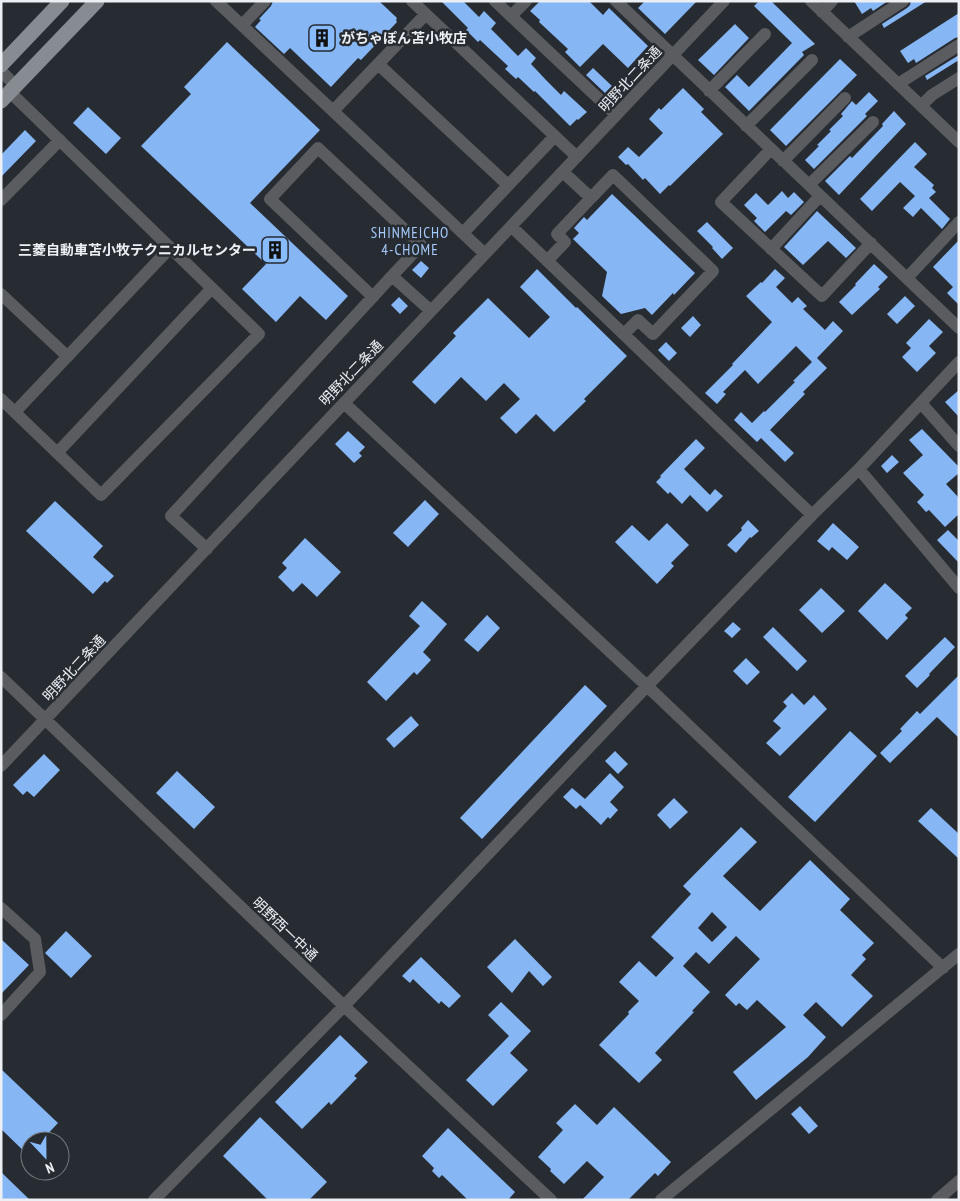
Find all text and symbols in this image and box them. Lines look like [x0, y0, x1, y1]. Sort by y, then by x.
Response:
building icon: がちゃぽん苫小牧店 [307, 23, 337, 53]
place label: がちゃぽん苫小牧店 [341, 29, 467, 47]
street label: 明野北二条通 [595, 42, 665, 116]
district label: SHINMEICHO 4-CHOME [371, 223, 449, 259]
building icon: 三菱自動車苫小牧テクニカルセンター [260, 235, 290, 265]
place label: 三菱自動車苫小牧テクニカルセンター [18, 241, 256, 259]
street label: 明野北二条通 [315, 337, 387, 409]
street label: 明野北二条通 [39, 631, 109, 705]
street label: 明野西一中通 [249, 893, 321, 965]
north arrow [20, 1131, 70, 1181]
text: N [43, 1158, 57, 1178]

